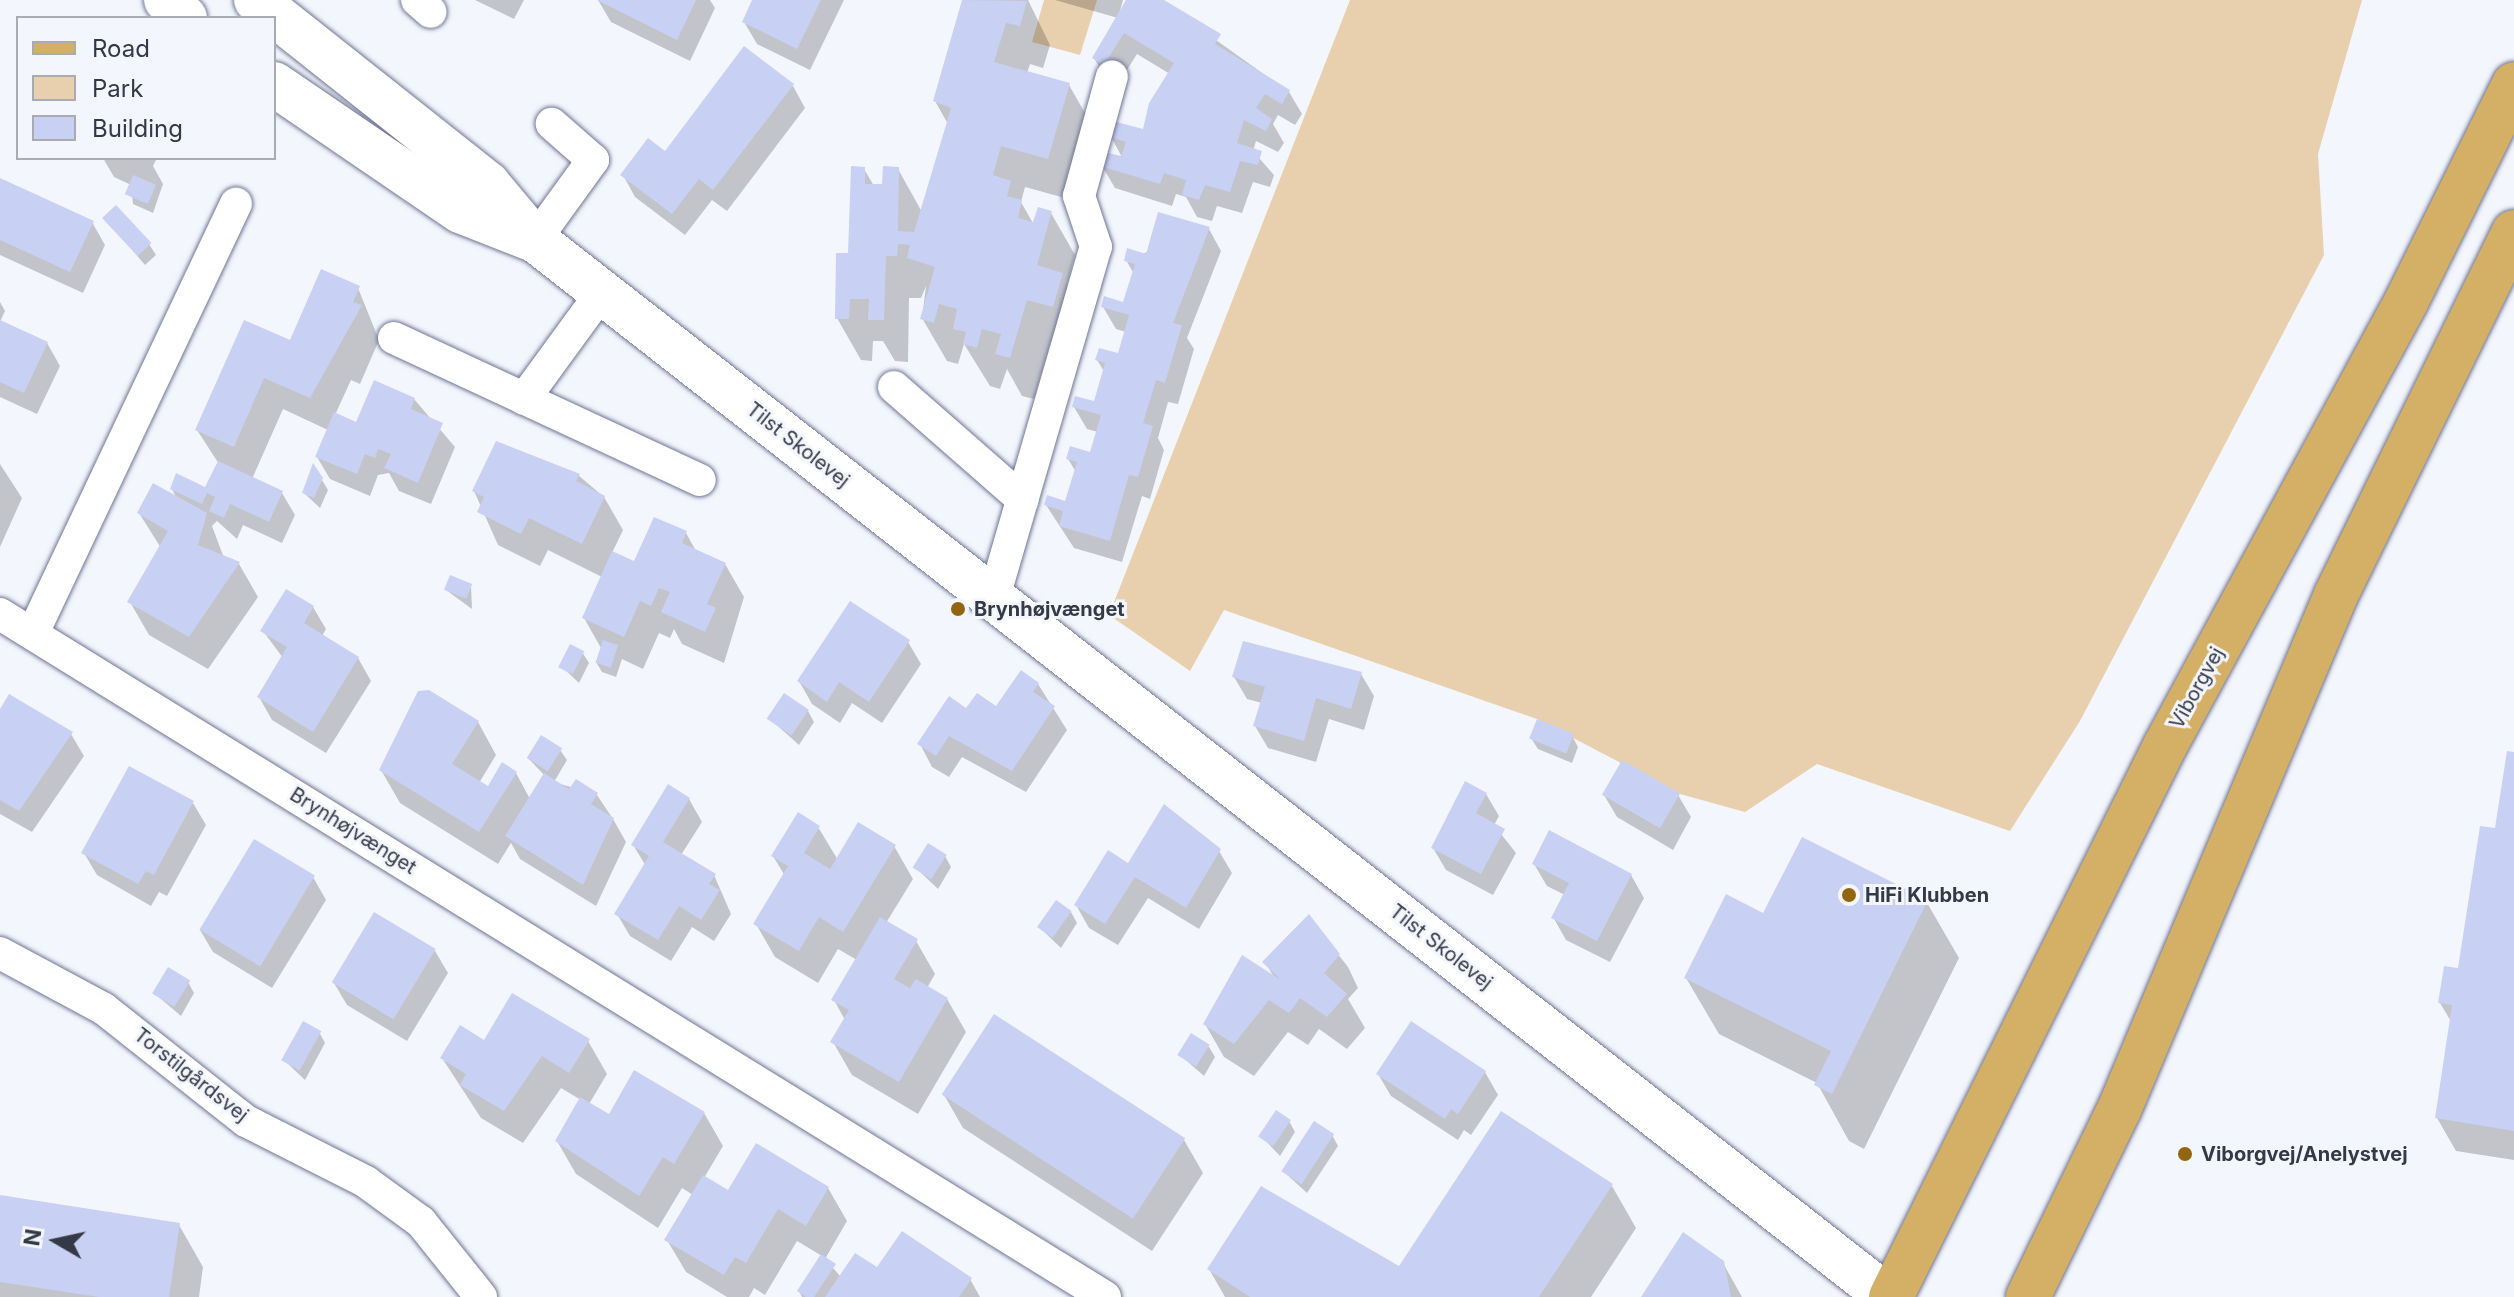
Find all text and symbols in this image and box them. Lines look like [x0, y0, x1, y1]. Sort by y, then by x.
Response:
legend [16, 16, 276, 160]
text: Road [92, 34, 150, 63]
text: Park [92, 74, 143, 103]
text: Building [92, 114, 183, 143]
street label: Tilst Skolevej [742, 397, 854, 493]
place label: Brynhøjvænget [974, 597, 1125, 621]
marker: Brynhøjvænget [949, 600, 967, 618]
street label: Viborgvej [2165, 643, 2229, 733]
street label: Brynhøjvænget [285, 783, 421, 879]
place label: HiFi Klubben [1865, 883, 1989, 907]
marker: HiFi Klubben [1840, 886, 1858, 904]
street label: Tilst Skolevej [1385, 899, 1497, 995]
street label: Torstilgårdsvej [129, 1023, 253, 1127]
place label: Viborgvej/Anelystvej [2201, 1142, 2408, 1166]
marker: Viborgvej/Anelystvej [2176, 1145, 2194, 1163]
north arrow [16, 1201, 96, 1281]
text: N [18, 1227, 46, 1248]

